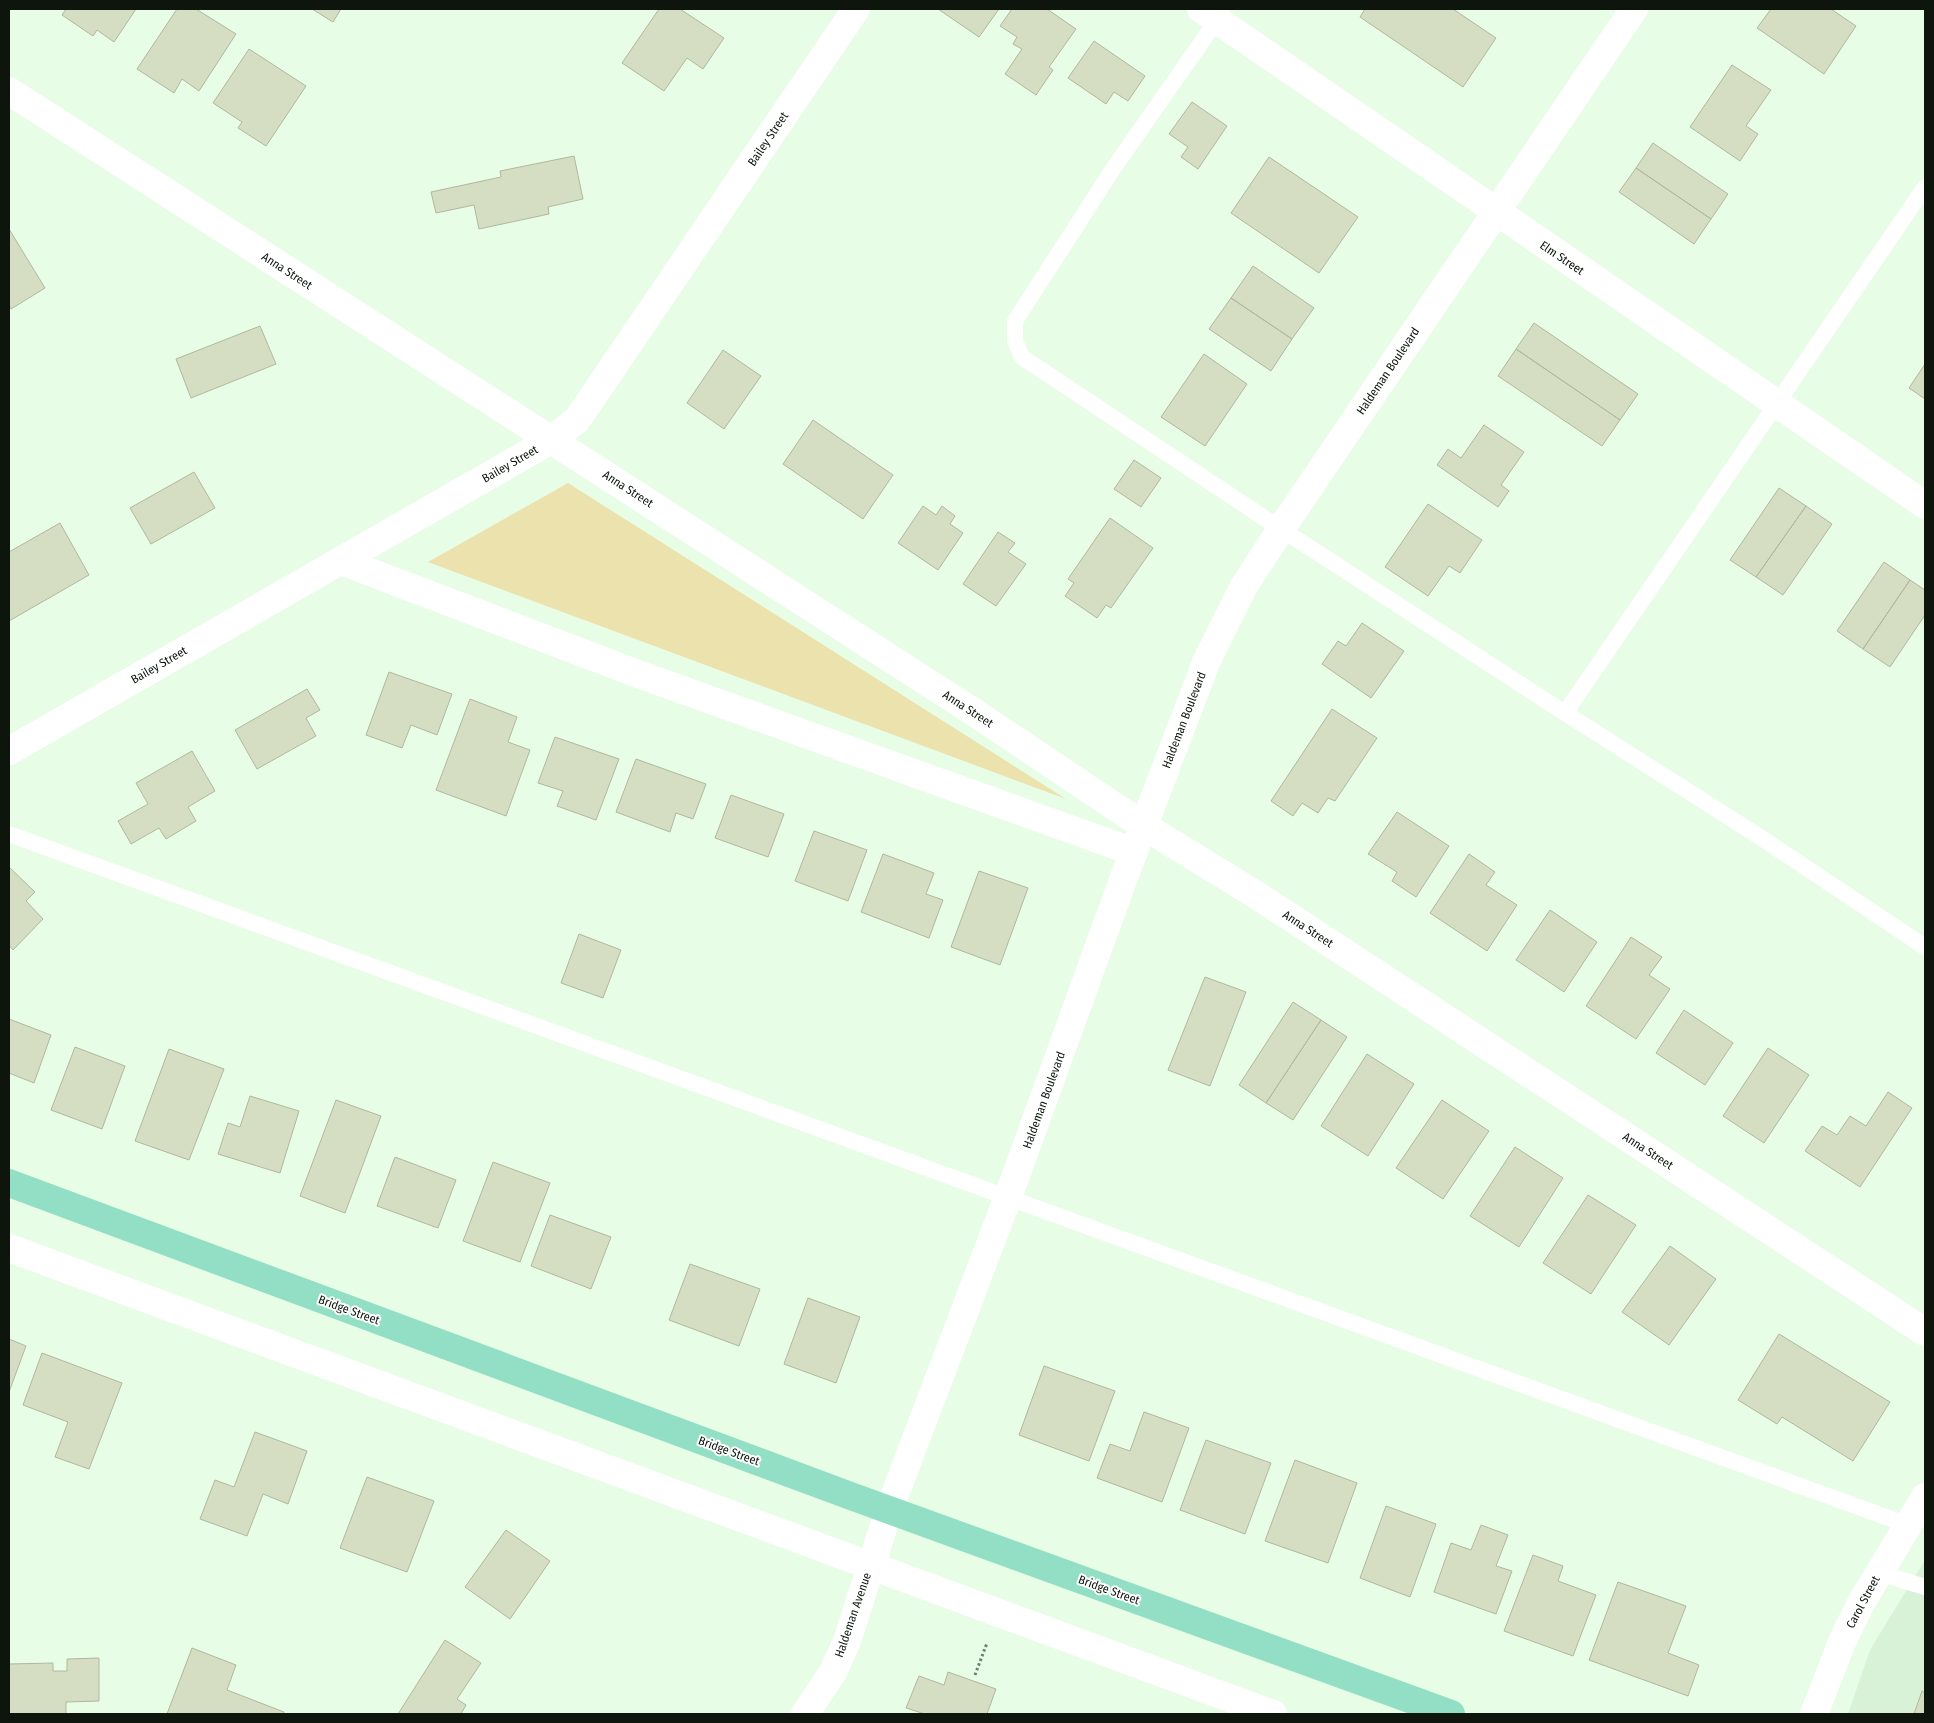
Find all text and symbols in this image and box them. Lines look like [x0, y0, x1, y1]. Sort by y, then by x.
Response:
street label: Bailey Street [745, 109, 791, 169]
street label: Elm Street [1537, 238, 1587, 278]
street label: Anna Street [259, 250, 315, 292]
street label: Haldeman Boulevard [1354, 325, 1422, 417]
street label: Bailey Street [480, 442, 540, 486]
street label: Anna Street [600, 468, 656, 510]
street label: Bailey Street [129, 643, 189, 687]
street label: Haldeman Boulevard [1159, 670, 1209, 770]
street label: Anna Street [940, 688, 996, 730]
street label: Anna Street [1280, 908, 1336, 950]
street label: Haldeman Boulevard [1020, 1050, 1068, 1150]
street label: Anna Street [1620, 1130, 1676, 1172]
street label: Bridge Street [317, 1292, 381, 1328]
street label: Bridge Street [697, 1433, 761, 1469]
street label: Haldeman Avenue [832, 1571, 874, 1659]
street label: Bridge Street [1077, 1572, 1141, 1608]
street label: Carol Street [1843, 1573, 1883, 1631]

